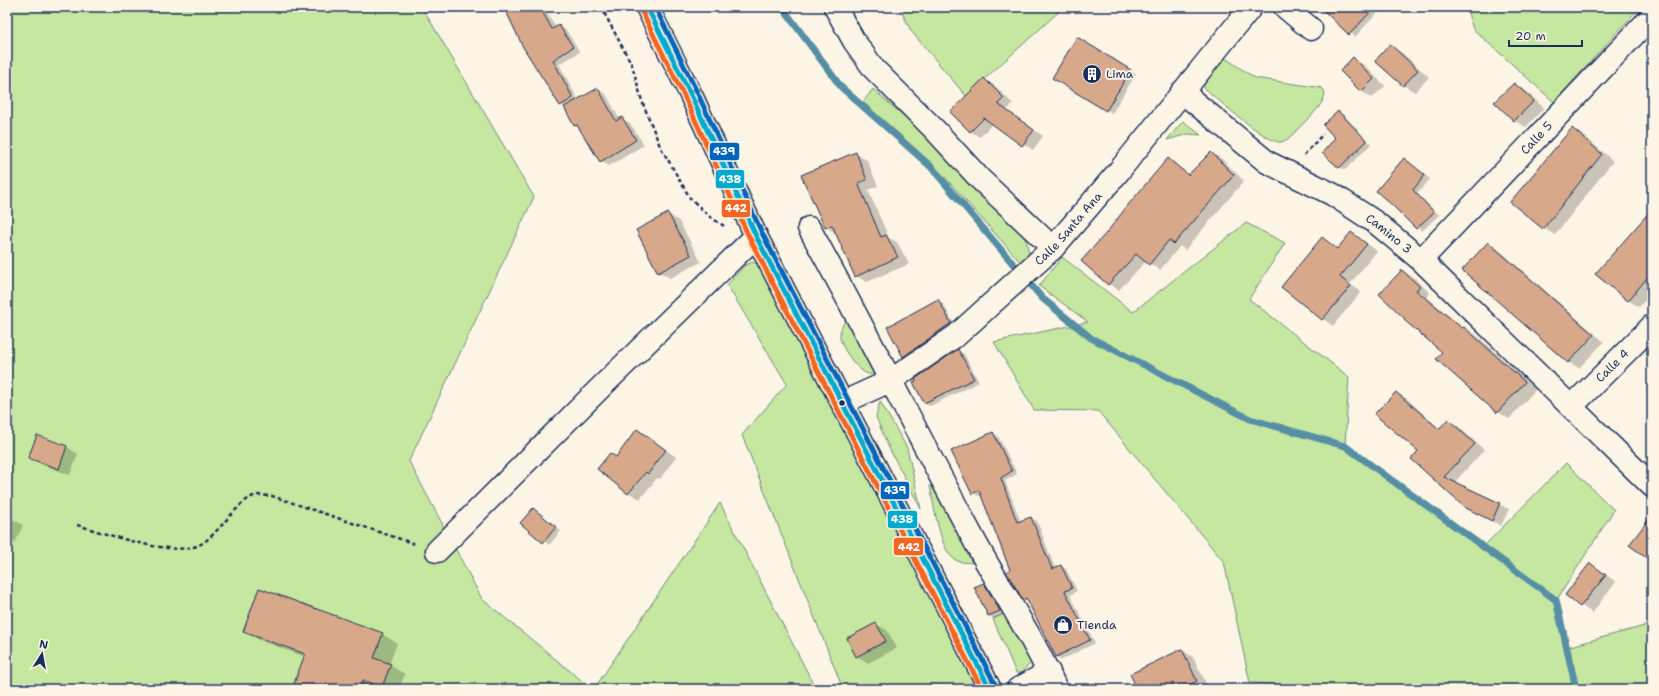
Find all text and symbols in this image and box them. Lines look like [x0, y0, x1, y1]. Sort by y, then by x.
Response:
scale bar [1509, 22, 1582, 48]
text: 20 m [1515, 28, 1546, 44]
building icon: Lima [1081, 63, 1103, 85]
place label: Lima [1106, 66, 1134, 82]
street label: Calle 5 [1517, 118, 1556, 158]
line badge: 439 [709, 142, 740, 161]
text: 439 [713, 144, 735, 159]
line badge: 438 [715, 169, 745, 189]
text: 438 [719, 172, 742, 187]
street label: Calle Santa Ana [1031, 188, 1106, 269]
line badge: 442 [721, 199, 751, 218]
text: 442 [725, 201, 748, 216]
street label: Camino 3 [1363, 210, 1415, 257]
street label: Calle 4 [1592, 346, 1632, 386]
unlabelled marker [837, 398, 847, 408]
line badge: 439 [880, 481, 910, 500]
text: 439 [884, 483, 906, 498]
line badge: 438 [887, 510, 918, 529]
text: 438 [891, 512, 914, 527]
line badge: 442 [893, 537, 924, 556]
text: 442 [898, 540, 921, 555]
shop icon: Tienda [1052, 614, 1074, 636]
place label: Tienda [1077, 617, 1117, 633]
north arrow [22, 634, 62, 674]
text: N [38, 636, 50, 653]

